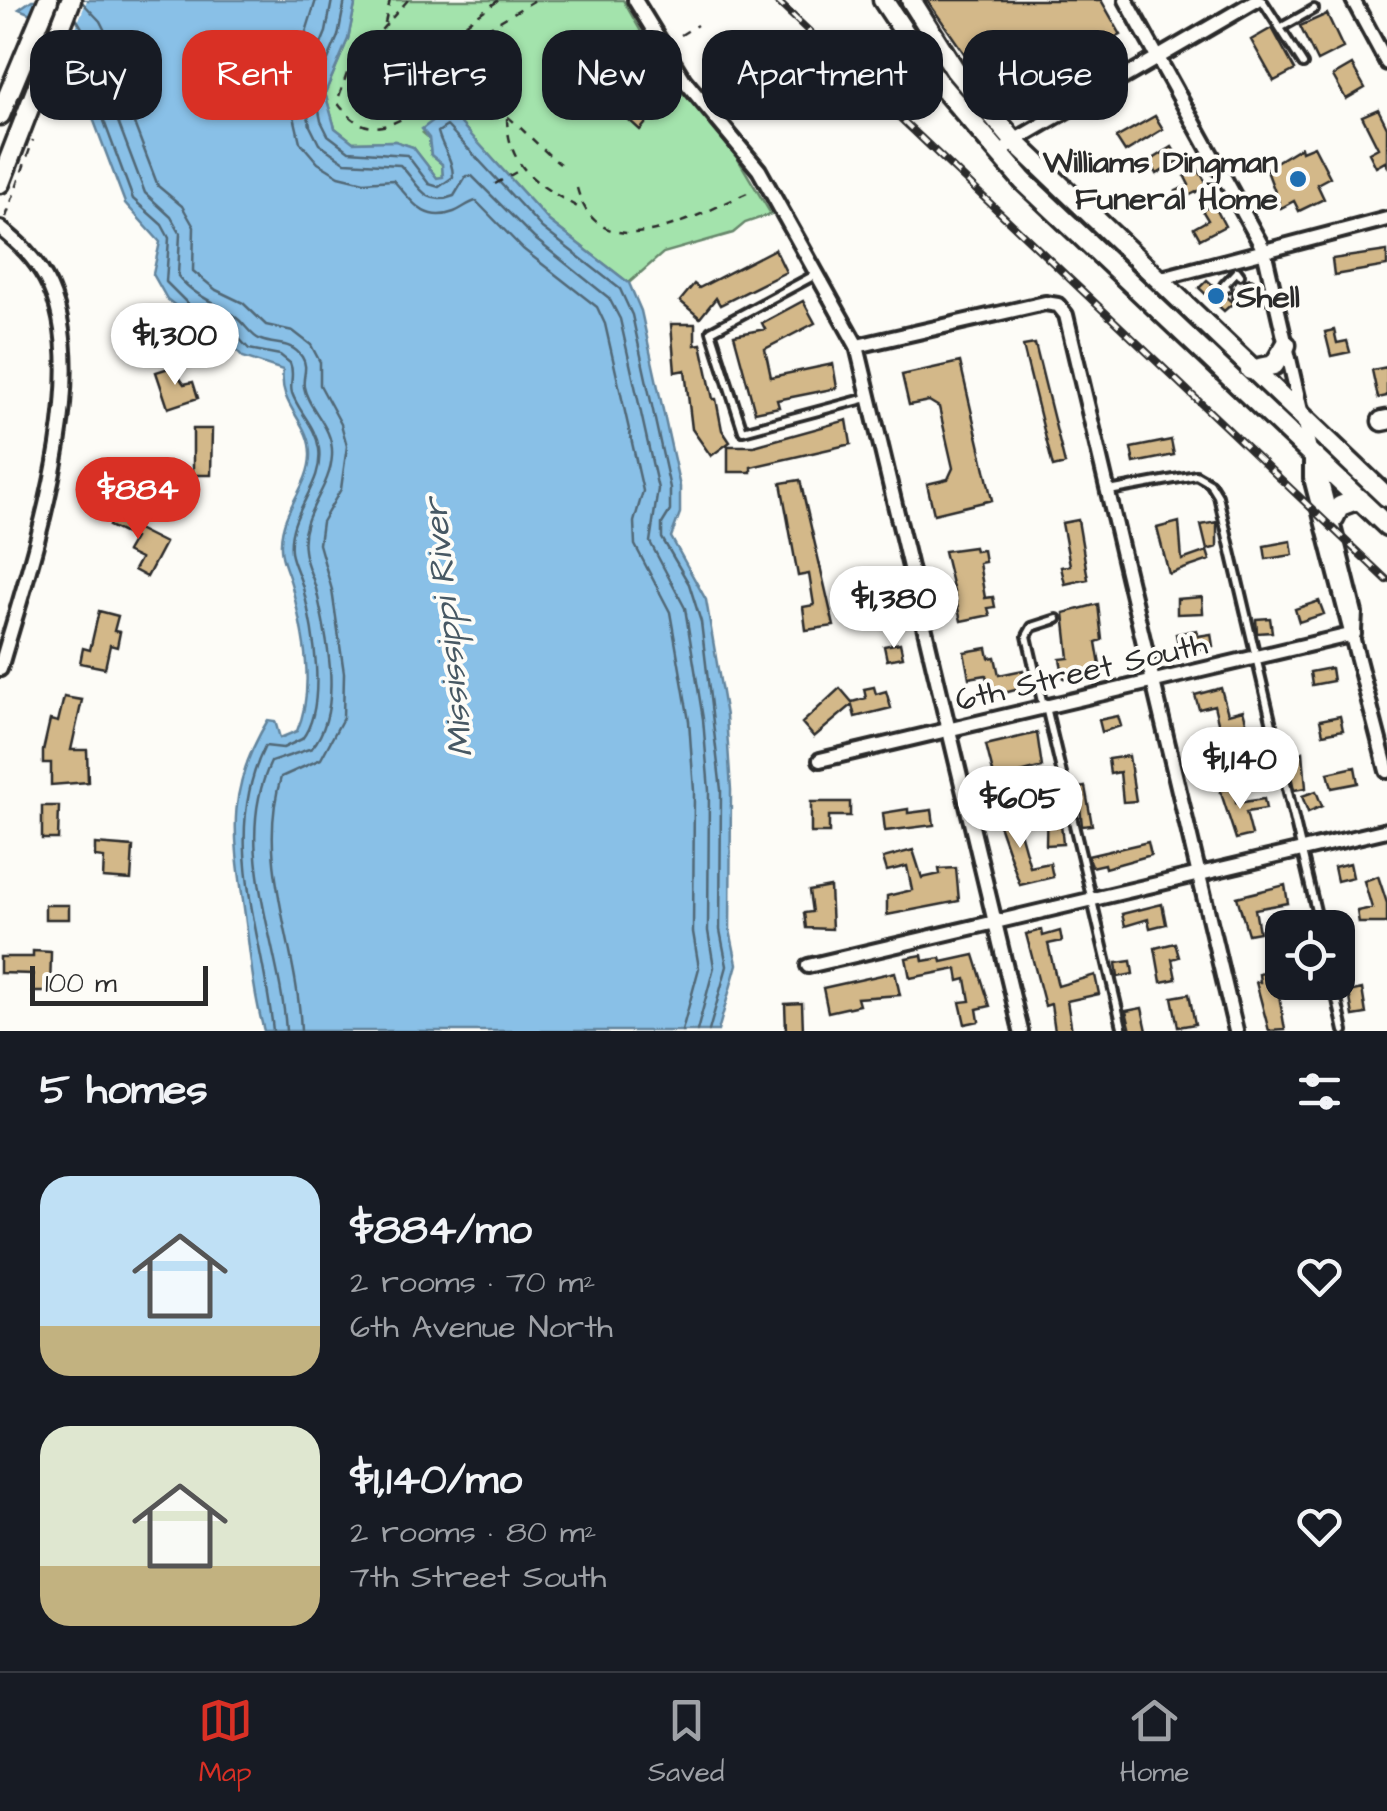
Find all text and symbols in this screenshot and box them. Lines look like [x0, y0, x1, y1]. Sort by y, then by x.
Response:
chip: Buy [30, 30, 162, 120]
chip: Rent [182, 30, 327, 120]
chip: Filters [347, 30, 522, 120]
chip: New [542, 30, 682, 120]
chip: Apartment [702, 30, 943, 120]
chip: House [963, 30, 1128, 120]
place label: Williams Dingman Funeral Home [1042, 140, 1278, 222]
marker: Williams Dingman Funeral Home [1287, 168, 1309, 190]
place label: Shell [1235, 275, 1300, 320]
marker: Shell [1205, 285, 1227, 307]
pin: $1,300 [94, 303, 256, 388]
text: $1,300 [133, 313, 217, 358]
pin: $884 [79, 457, 197, 542]
text: $884 [97, 467, 179, 512]
water label: Mississippi River [410, 492, 486, 760]
pin: $1,380 [813, 566, 975, 651]
text: $1,380 [852, 576, 936, 621]
street label: 6th Street South [951, 622, 1212, 723]
pin: $1,140 [1159, 727, 1321, 812]
text: $1,140 [1203, 737, 1277, 782]
pin: $605 [961, 766, 1079, 851]
text: $605 [980, 776, 1060, 821]
map controls [1265, 910, 1355, 1000]
button: locate [1265, 910, 1355, 1000]
scale bar [30, 961, 208, 1006]
text: 100 m [45, 964, 117, 1003]
text: 5 homes [40, 1062, 207, 1120]
icon: filters [1292, 1064, 1347, 1119]
text: $884/mo [350, 1202, 532, 1260]
icon: home [120, 1216, 240, 1336]
icon: heart [1292, 1249, 1347, 1304]
text: 2 rooms · 70 m² [350, 1260, 595, 1305]
text: 6th Avenue North [350, 1305, 613, 1350]
text: $1,140/mo [350, 1452, 522, 1510]
icon: home [120, 1466, 240, 1586]
icon: heart [1292, 1499, 1347, 1554]
text: 2 rooms · 80 m² [350, 1510, 597, 1555]
text: 7th Street South [350, 1555, 606, 1600]
tab: Map [198, 1693, 253, 1792]
tab: Saved [648, 1693, 724, 1792]
tab: Home [1120, 1693, 1189, 1792]

